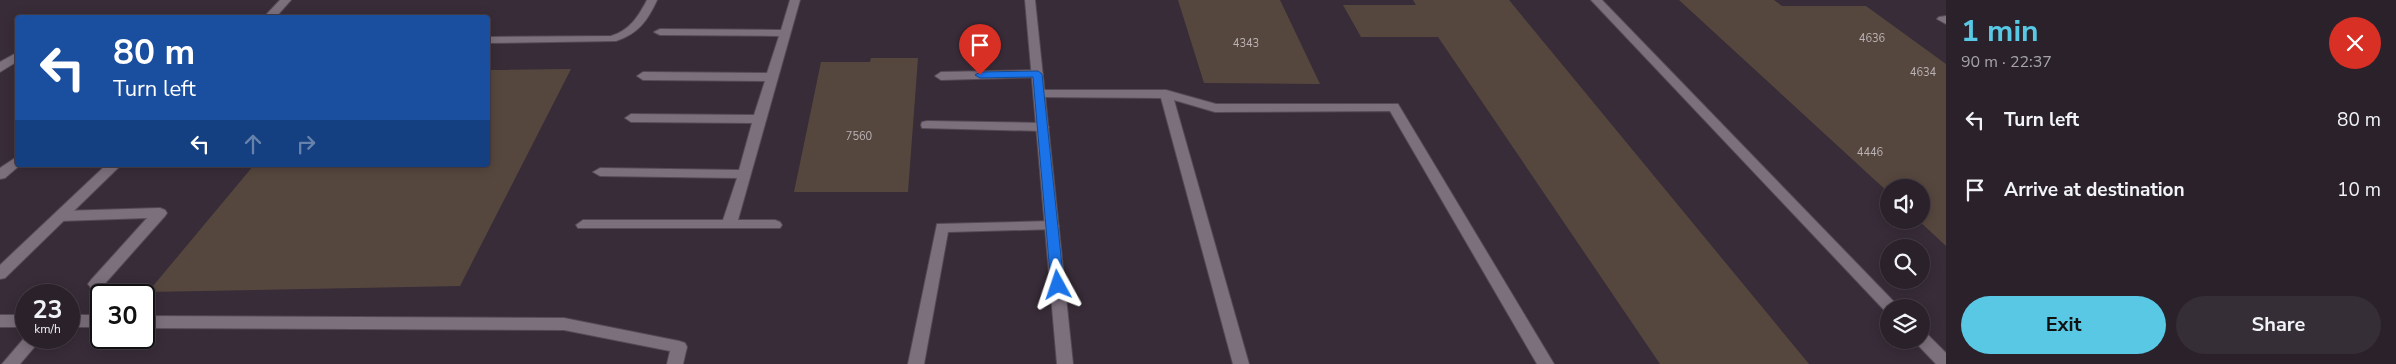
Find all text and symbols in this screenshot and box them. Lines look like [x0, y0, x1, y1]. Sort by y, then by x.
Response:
text: 1 min [1961, 11, 2039, 52]
button: close [2329, 17, 2381, 69]
pin [959, 24, 1001, 75]
text: 80 m [113, 29, 195, 76]
icon: arrive [966, 31, 994, 59]
house number: 4636 [1859, 31, 1886, 46]
icon: left [30, 35, 95, 100]
house number: 4343 [1233, 36, 1259, 51]
text: 90 m · 22:37 [1961, 51, 2052, 73]
house number: 4634 [1910, 65, 1937, 80]
text: Turn left [113, 74, 196, 104]
icon: left [1961, 106, 1989, 134]
text: Turn left [2004, 107, 2079, 133]
text: 80 m [2337, 107, 2381, 133]
house number: 7560 [846, 129, 873, 144]
icon: left [186, 130, 214, 158]
icon: ahead [239, 130, 267, 158]
icon: right [292, 130, 320, 158]
house number: 4446 [1857, 145, 1884, 160]
icon: arrive [1961, 176, 1989, 204]
text: Arrive at destination [2004, 177, 2185, 203]
text: 10 m [2337, 177, 2381, 203]
map controls [1880, 179, 1930, 349]
button: sound [1880, 179, 1930, 229]
button: search [1880, 239, 1930, 289]
position arrow [1031, 258, 1083, 310]
speed limit sign: 30 [90, 284, 155, 349]
text: 23 [32, 293, 63, 327]
button: Exit [1961, 296, 2166, 354]
button: Share [2176, 296, 2381, 354]
button: layers [1880, 299, 1930, 349]
text: km/h [34, 321, 61, 337]

